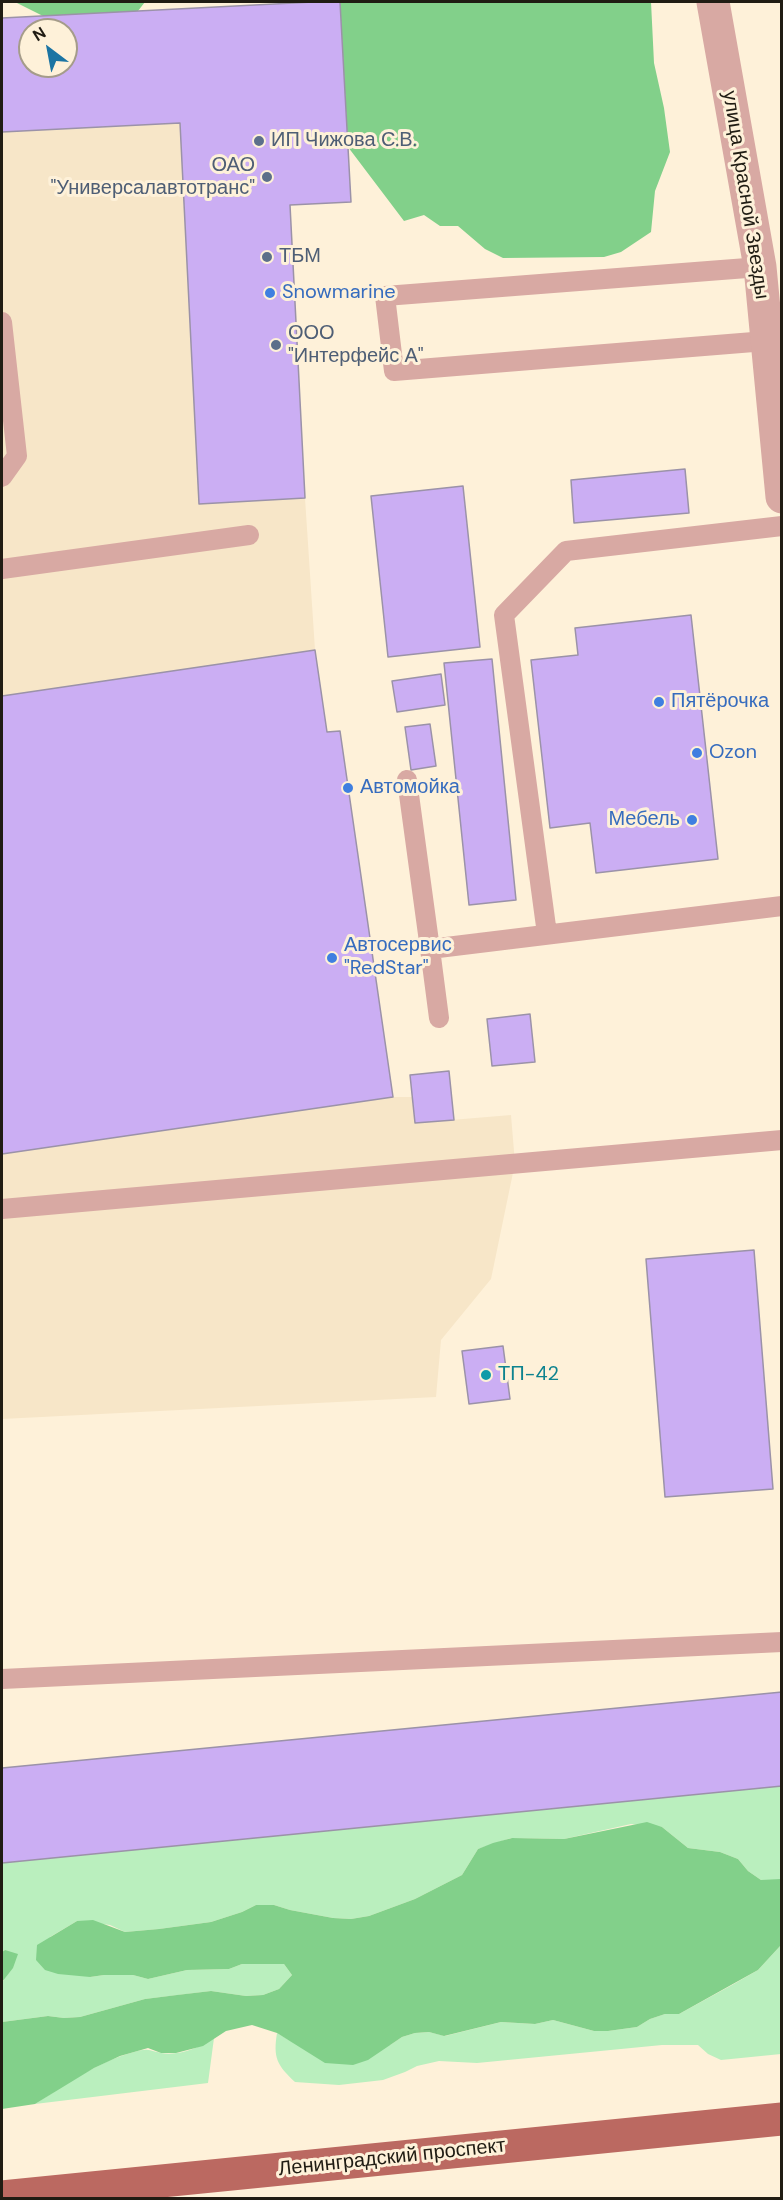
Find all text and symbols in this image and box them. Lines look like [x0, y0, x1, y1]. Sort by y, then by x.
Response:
north arrow [18, 18, 78, 78]
text: N [29, 22, 50, 46]
street label: улица Красной Звезды [717, 89, 773, 301]
place label: ИП Чижова С.В. [271, 129, 417, 153]
marker: ИП Чижова С.В. [252, 134, 266, 148]
place label: ОАО "Универсалавтотранс" [51, 154, 255, 201]
marker: ОАО "Универсалавтотранс" [260, 170, 274, 184]
place label: ТБМ [279, 245, 321, 269]
marker: ТБМ [260, 250, 274, 264]
place label: Snowmarine [282, 281, 396, 305]
marker: Snowmarine [263, 286, 277, 300]
place label: ООО "Интерфейс А" [288, 322, 424, 369]
marker: ООО "Интерфейс А" [269, 338, 283, 352]
place label: Пятёрочка [671, 690, 769, 714]
marker: Пятёрочка [652, 695, 666, 709]
place label: Ozon [709, 741, 757, 765]
marker: Ozon [690, 746, 704, 760]
place label: Автомойка [360, 776, 460, 800]
marker: Автомойка [341, 781, 355, 795]
place label: Мебель [608, 808, 680, 832]
marker: Мебель [685, 813, 699, 827]
place label: Автосервис "RedStar" [344, 934, 452, 981]
marker: Автосервис "RedStar" [325, 951, 339, 965]
place label: ТП-42 [498, 1363, 559, 1387]
marker: ТП-42 [479, 1368, 493, 1382]
street label: Ленинградский проспект [277, 2134, 507, 2182]

